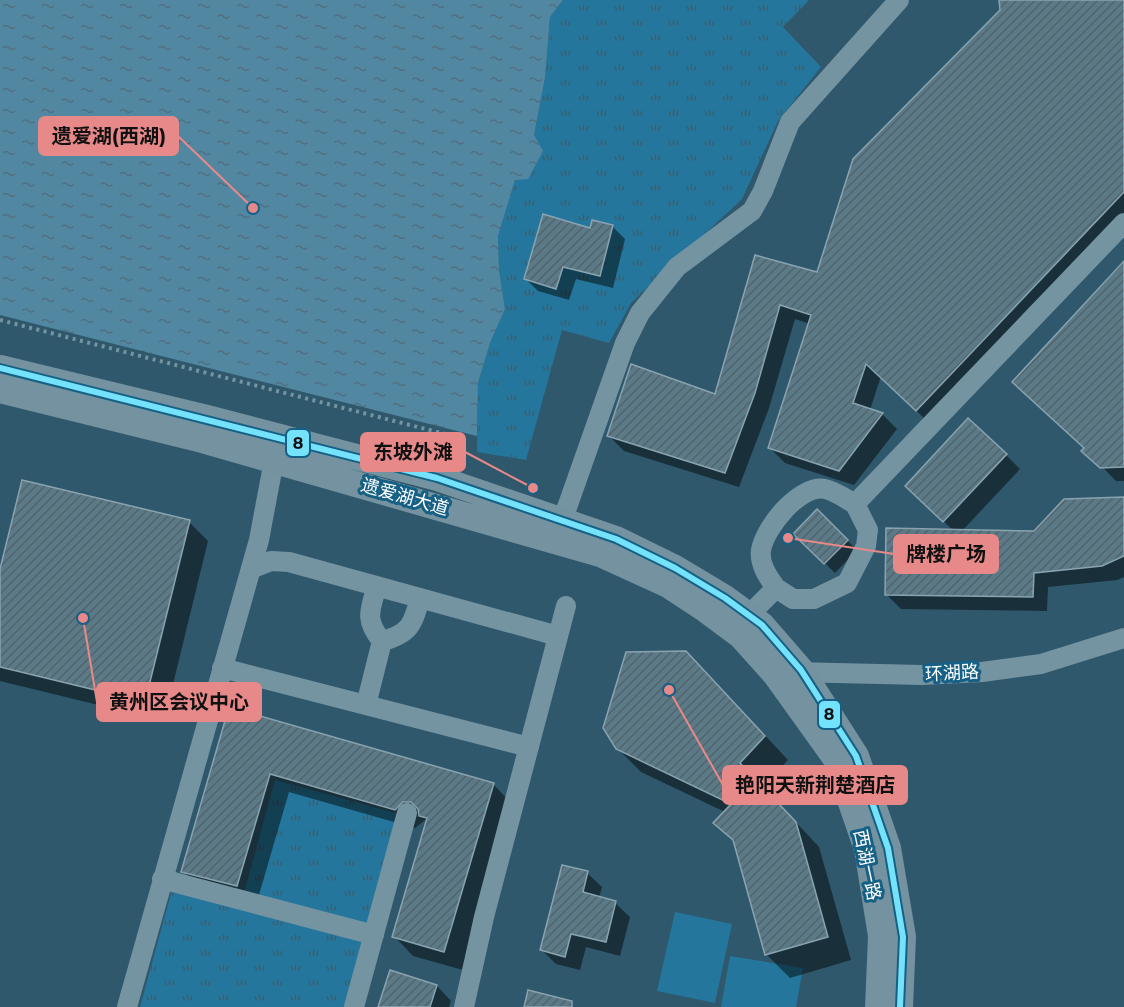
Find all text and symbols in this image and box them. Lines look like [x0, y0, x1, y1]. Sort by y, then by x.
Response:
callout: 遗爱湖(西湖) [39, 117, 178, 155]
text: 遗爱湖(西湖) [52, 124, 166, 148]
line badge: 8 [286, 429, 310, 457]
callout: 东坡外滩 [361, 433, 465, 471]
text: 8 [293, 434, 303, 453]
text: 东坡外滩 [373, 440, 453, 464]
street label: 遗爱湖大道 [359, 474, 451, 520]
callout: 牌楼广场 [894, 535, 998, 573]
text: 牌楼广场 [906, 542, 986, 566]
street label: 环湖路 [924, 661, 980, 685]
callout: 黄州区会议中心 [97, 683, 261, 721]
text: 黄州区会议中心 [109, 690, 249, 714]
line badge: 8 [818, 700, 841, 729]
text: 8 [824, 705, 834, 724]
callout: 艳阳天新荆楚酒店 [723, 766, 907, 804]
text: 艳阳天新荆楚酒店 [735, 773, 895, 797]
street label: 西湖一路 [849, 827, 885, 903]

